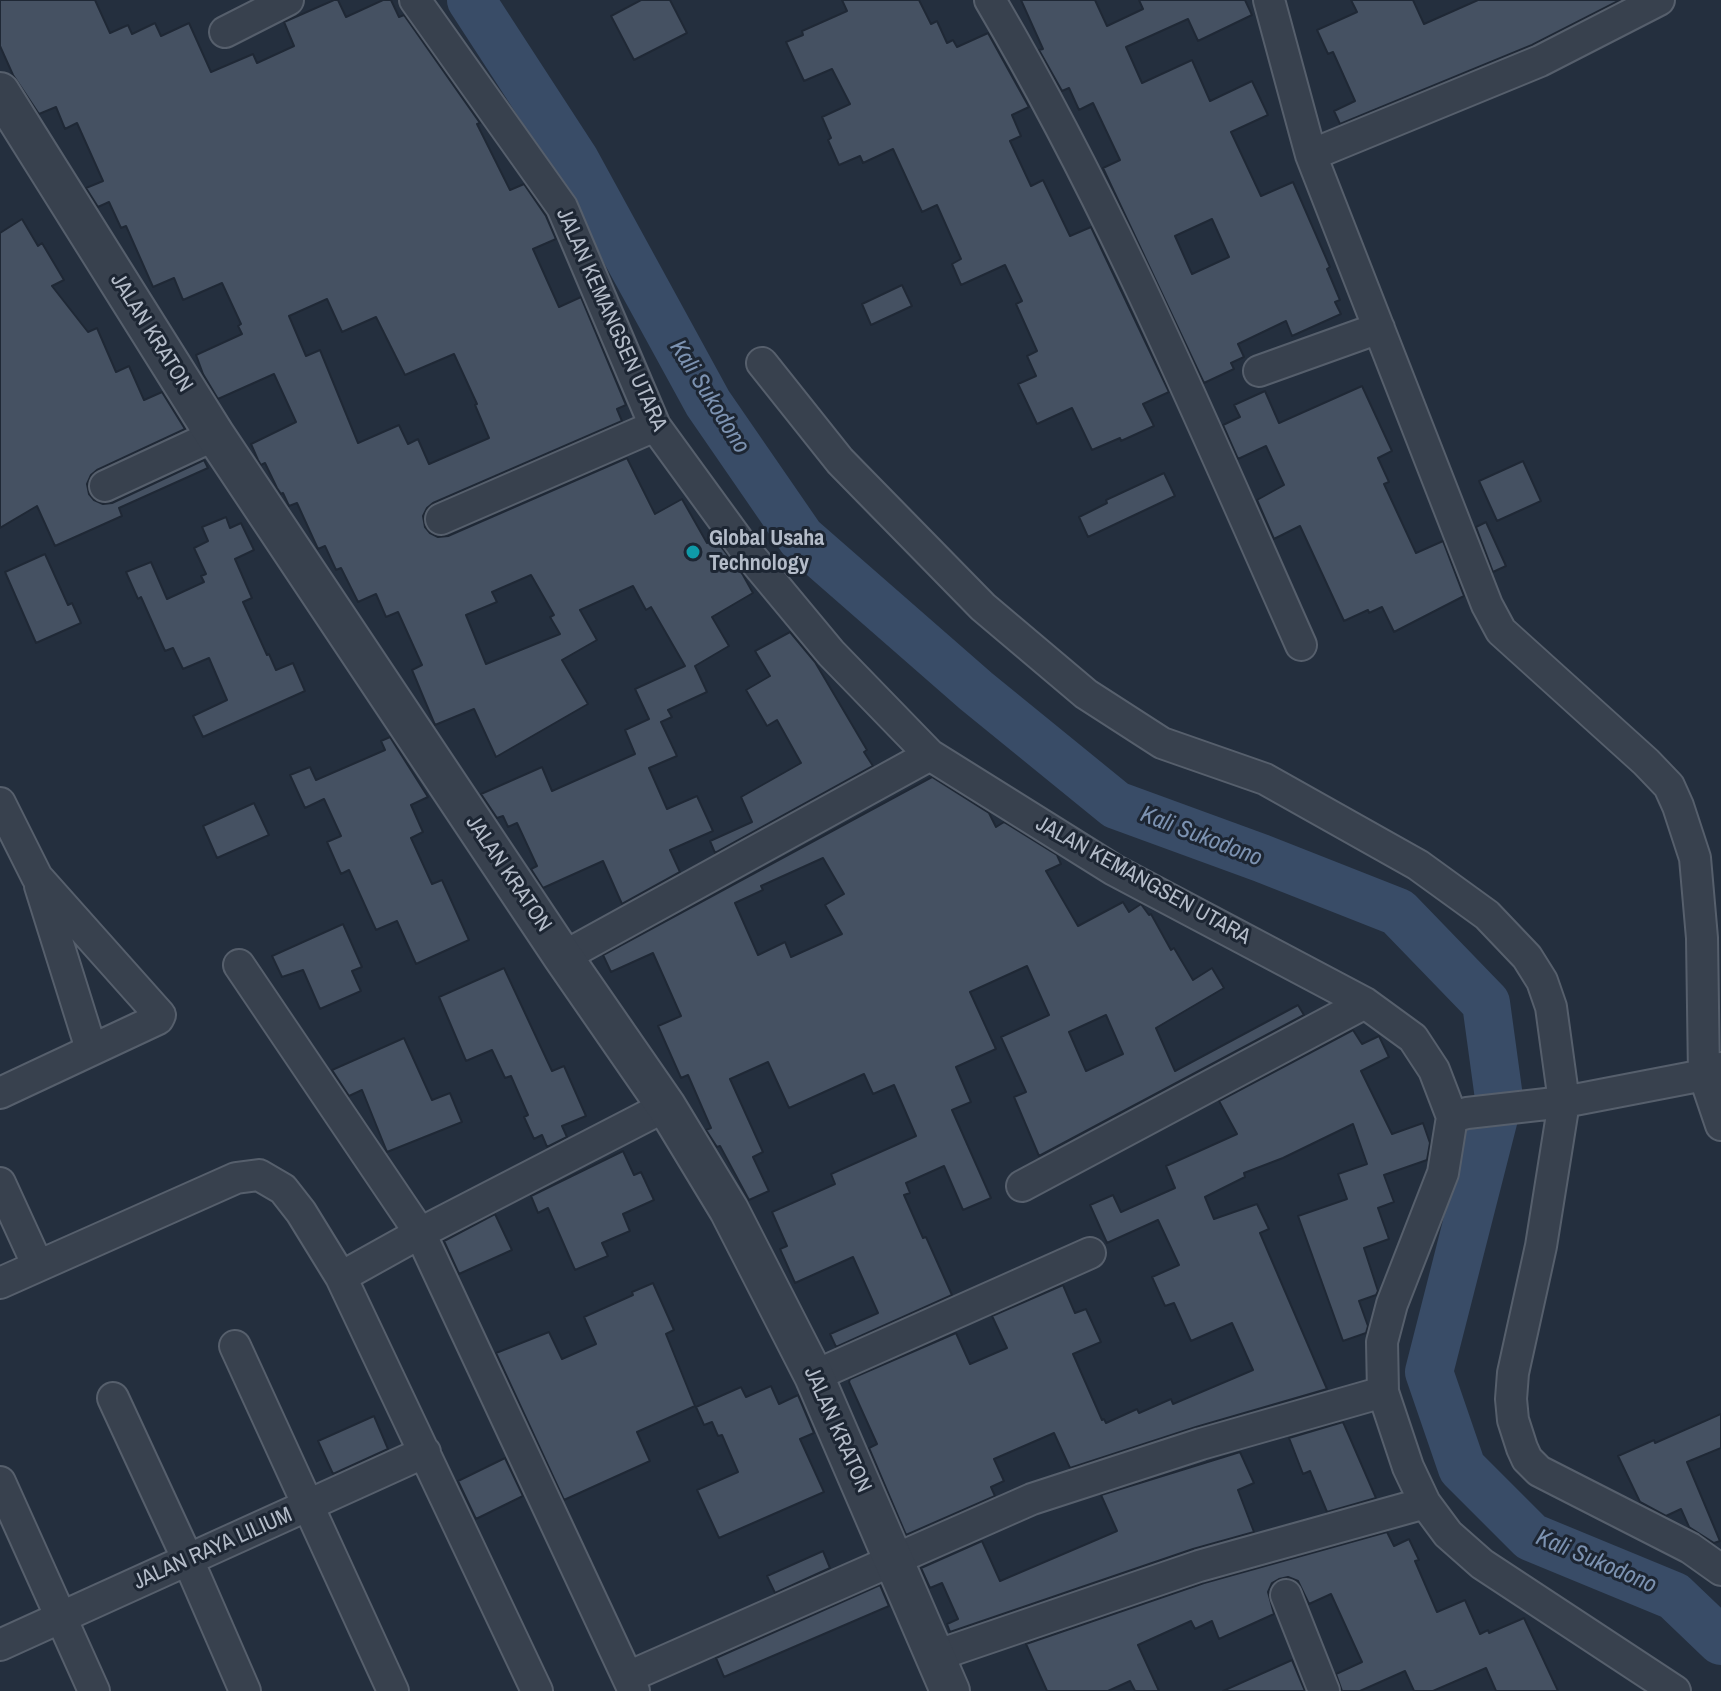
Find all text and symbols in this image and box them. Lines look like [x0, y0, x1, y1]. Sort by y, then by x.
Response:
street label: JALAN KEMANGSEN UTARA [550, 204, 672, 436]
street label: JALAN KRATON [104, 269, 198, 397]
water label: Kali Sukodono [663, 335, 755, 459]
place label: Global Usaha Technology [709, 526, 824, 578]
marker: Global Usaha Technology [684, 543, 702, 561]
water label: Kali Sukodono [1136, 801, 1266, 873]
street label: JALAN KRATON [459, 811, 557, 937]
street label: JALAN KEMANGSEN UTARA [1031, 811, 1255, 951]
street label: JALAN KRATON [798, 1363, 876, 1497]
street label: JALAN RAYA LILIUM [130, 1502, 296, 1596]
water label: Kali Sukodono [1531, 1524, 1661, 1600]

